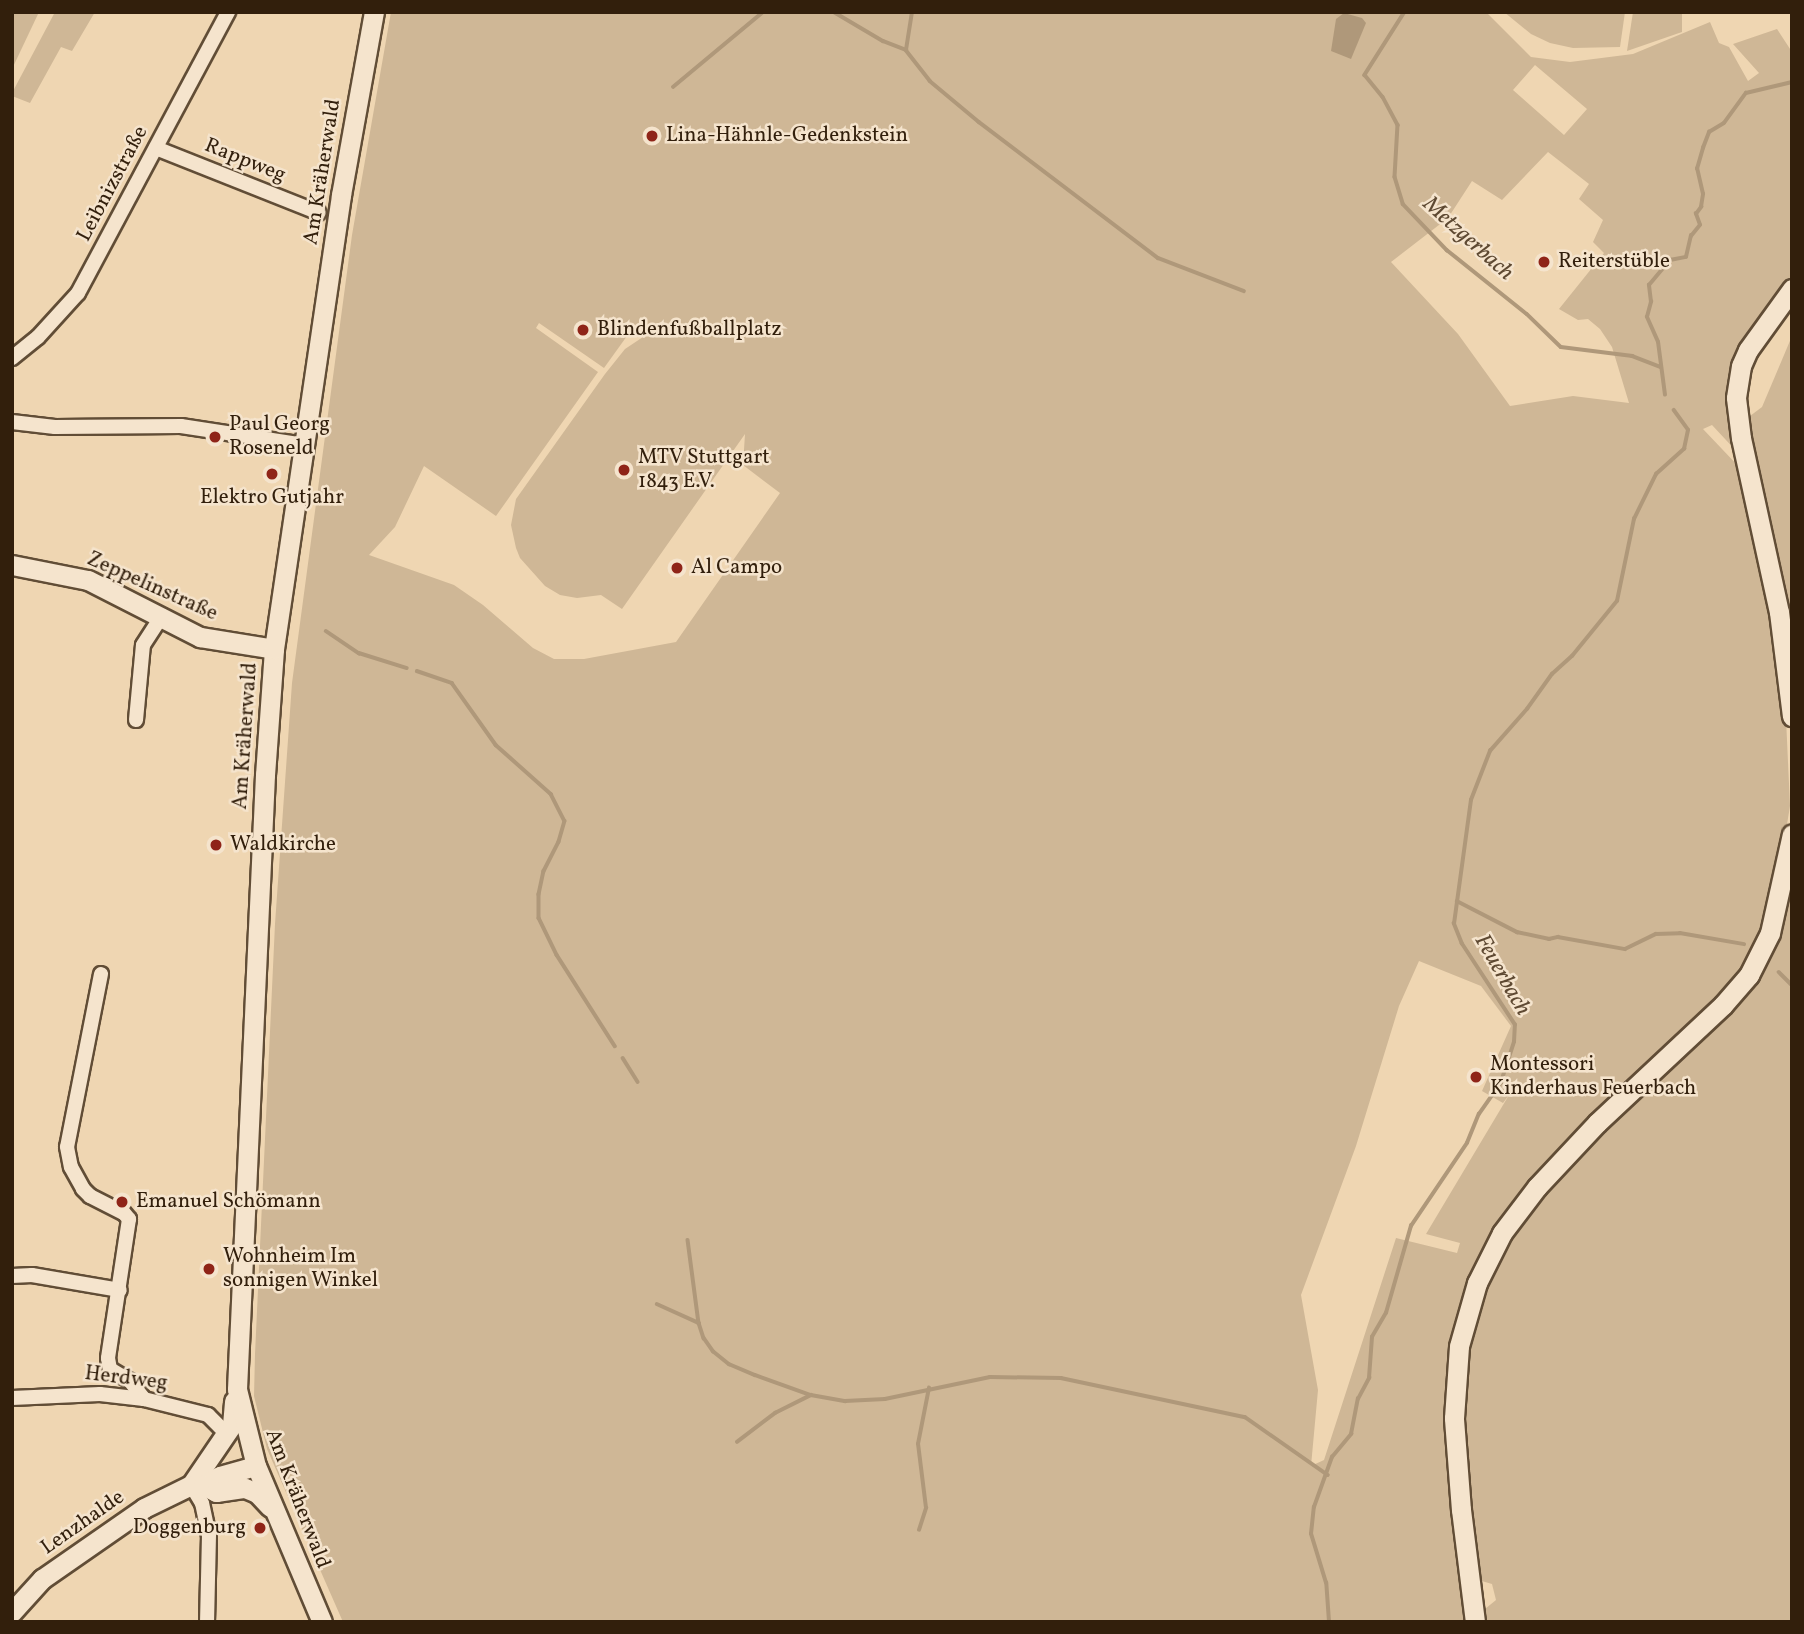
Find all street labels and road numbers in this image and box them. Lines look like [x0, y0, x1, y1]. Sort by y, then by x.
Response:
street label: Am Kräherwald [299, 97, 347, 247]
street label: Leibnizstraße [72, 122, 154, 246]
street label: Rappweg [201, 133, 289, 189]
street label: Zeppelinstraße [83, 547, 221, 627]
street label: Am Kräherwald [228, 662, 264, 810]
street label: Herdweg [83, 1361, 169, 1397]
street label: Am Kräherwald [259, 1426, 335, 1572]
street label: Lenzhalde [37, 1485, 129, 1561]

